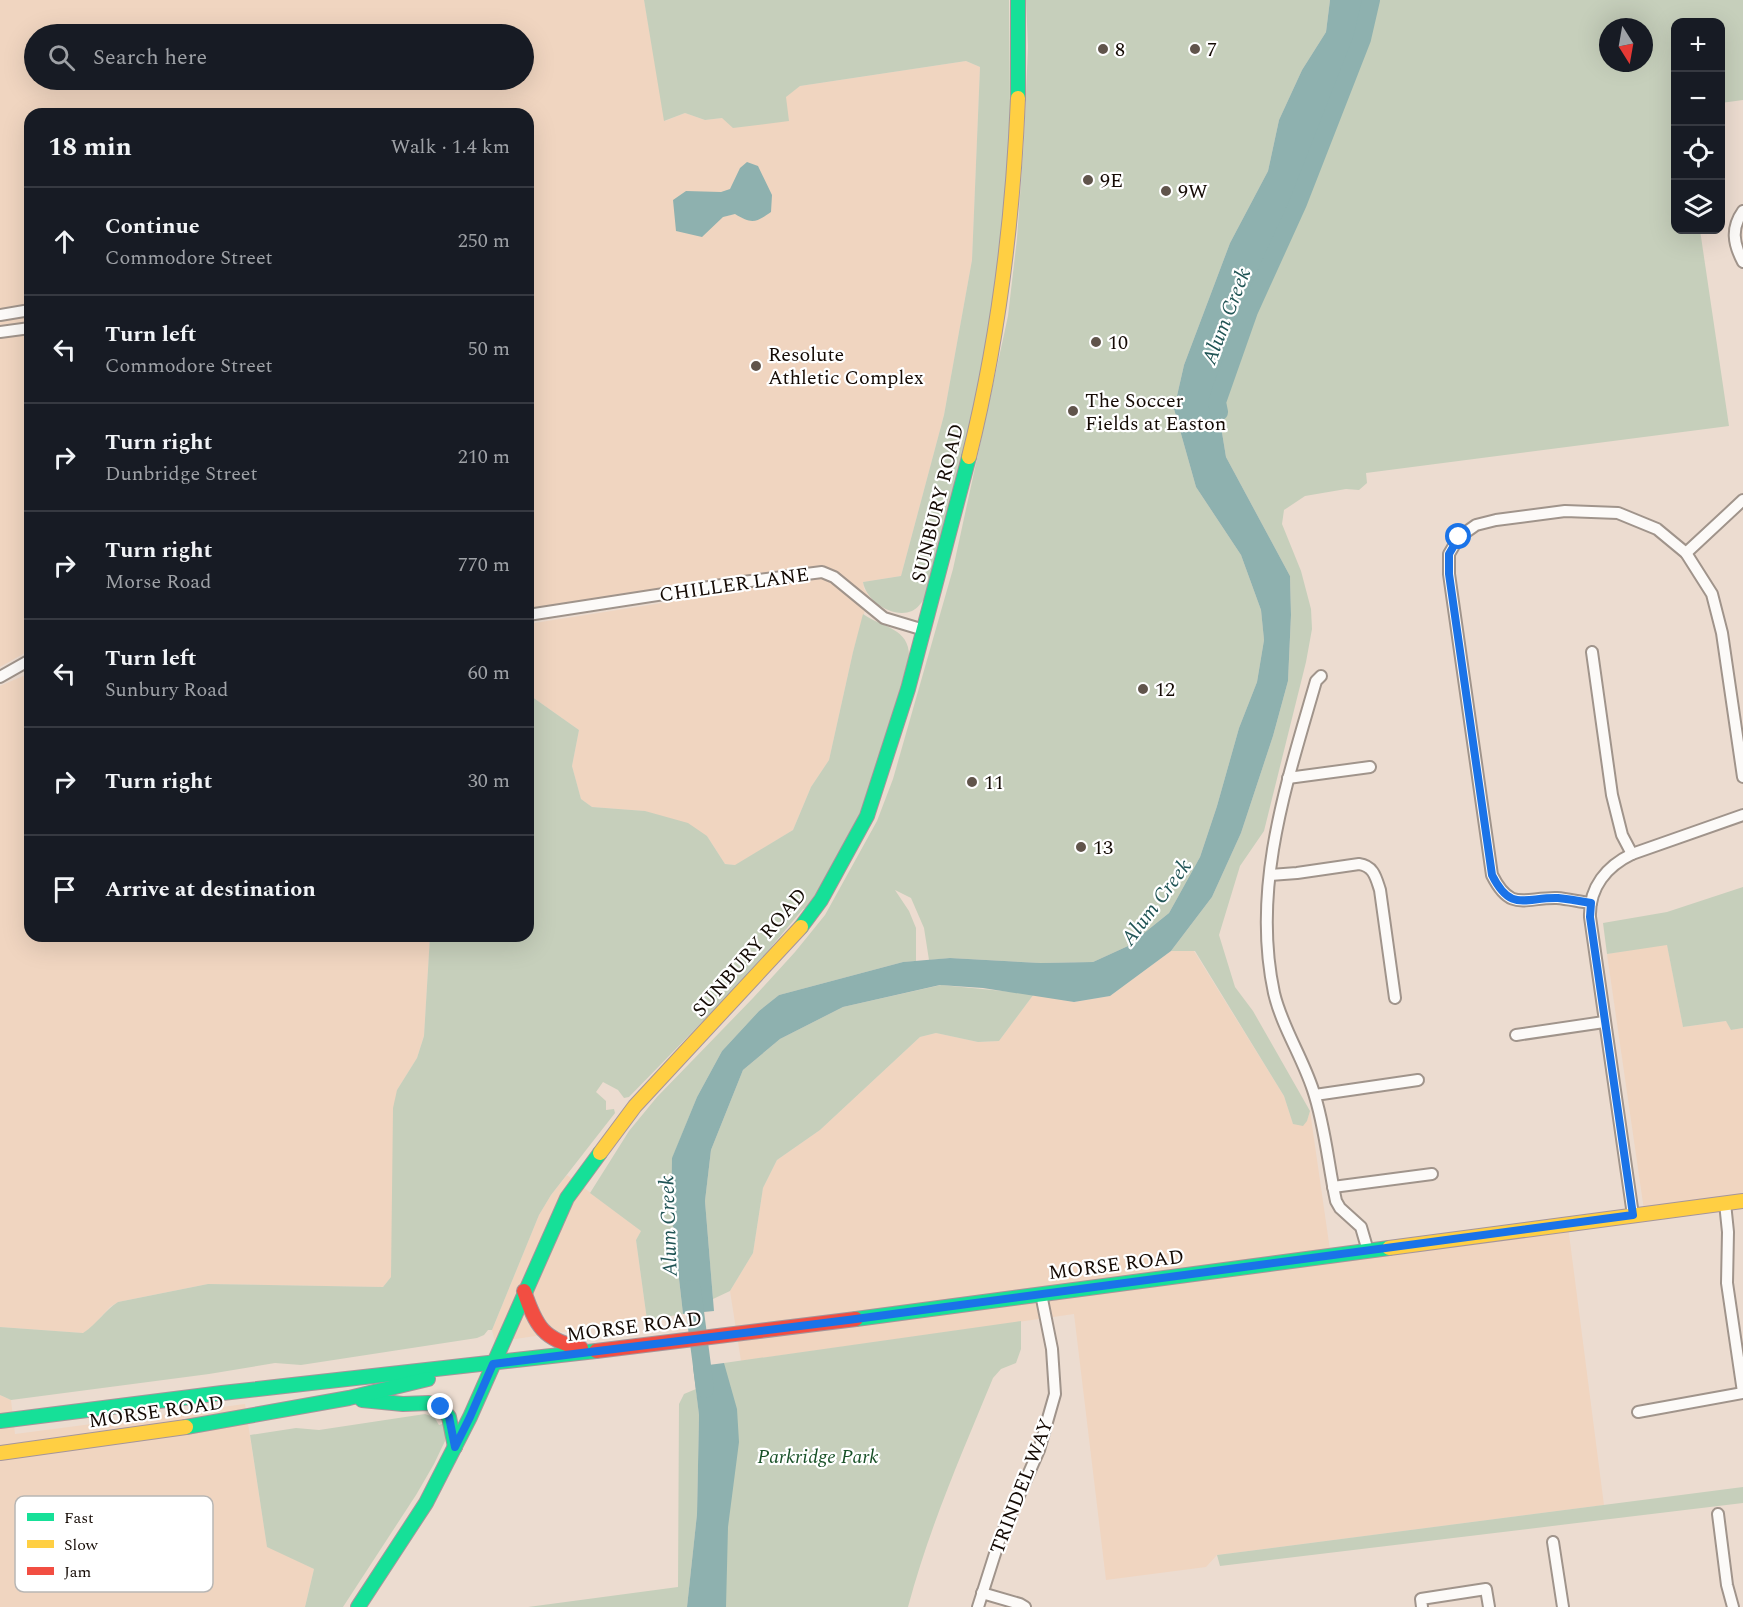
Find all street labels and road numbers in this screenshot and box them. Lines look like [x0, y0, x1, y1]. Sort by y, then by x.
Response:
street label: SUNBURY ROAD [904, 421, 972, 586]
street label: CHILLER LANE [657, 560, 811, 610]
street label: SUNBURY ROAD [685, 881, 814, 1024]
street label: MORSE ROAD [1047, 1242, 1186, 1288]
street label: MORSE ROAD [565, 1304, 704, 1350]
street label: MORSE ROAD [87, 1388, 226, 1436]
street label: TRINDEL WAY [982, 1414, 1062, 1559]

